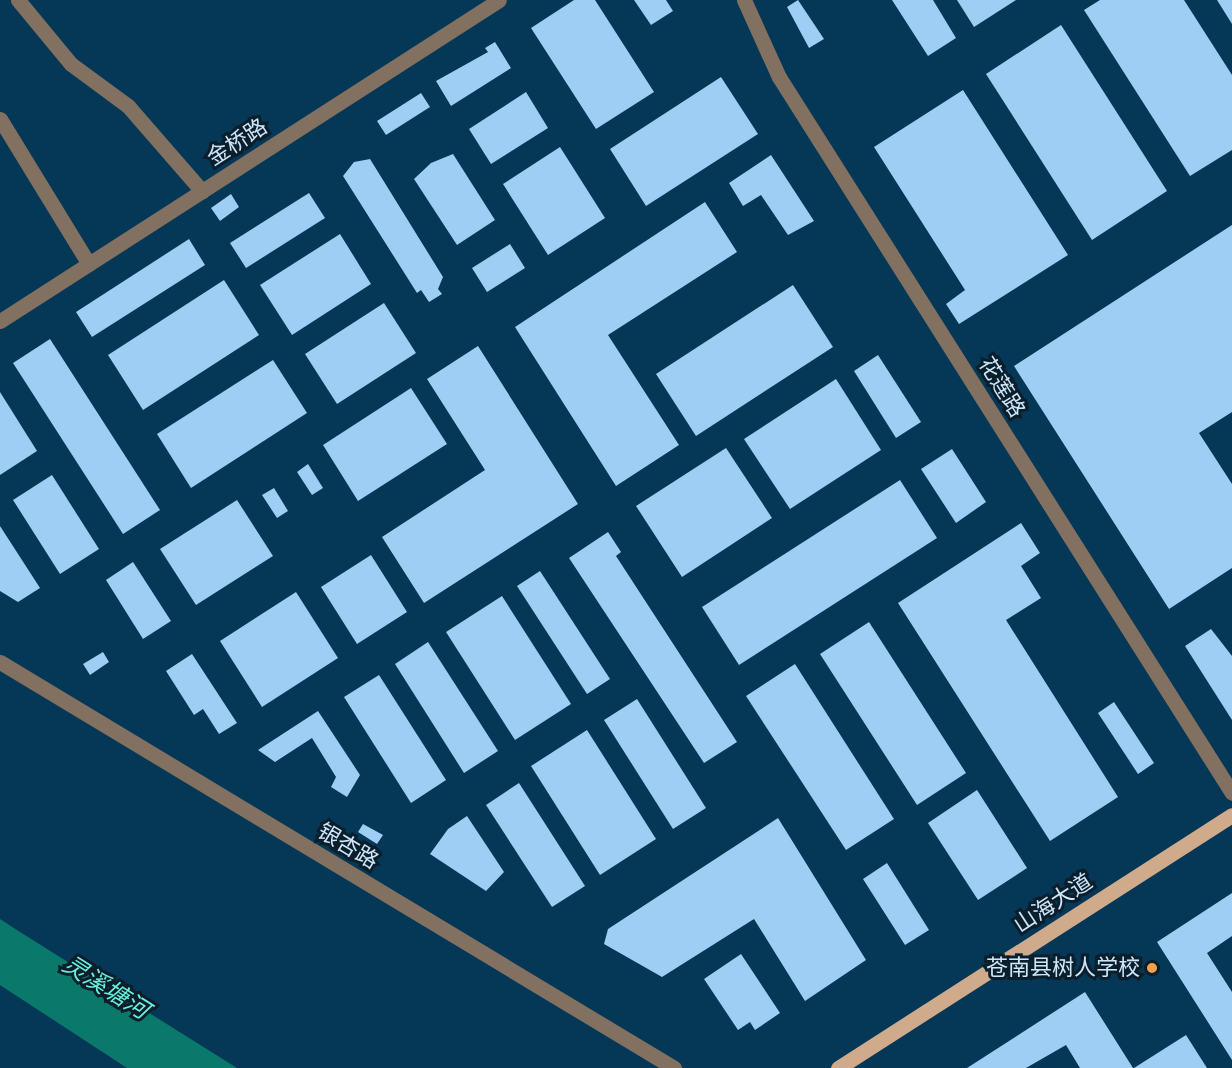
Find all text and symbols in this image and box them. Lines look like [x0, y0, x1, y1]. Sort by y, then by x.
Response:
street label: 金桥路 [202, 113, 272, 171]
street label: 花莲路 [973, 352, 1031, 422]
street label: 银杏路 [313, 818, 383, 874]
street label: 山海大道 [1009, 868, 1097, 938]
water label: 灵溪塘河 [58, 949, 154, 1025]
place label: 苍南县树人学校 [986, 955, 1140, 981]
marker: 苍南县树人学校 [1145, 961, 1159, 975]

